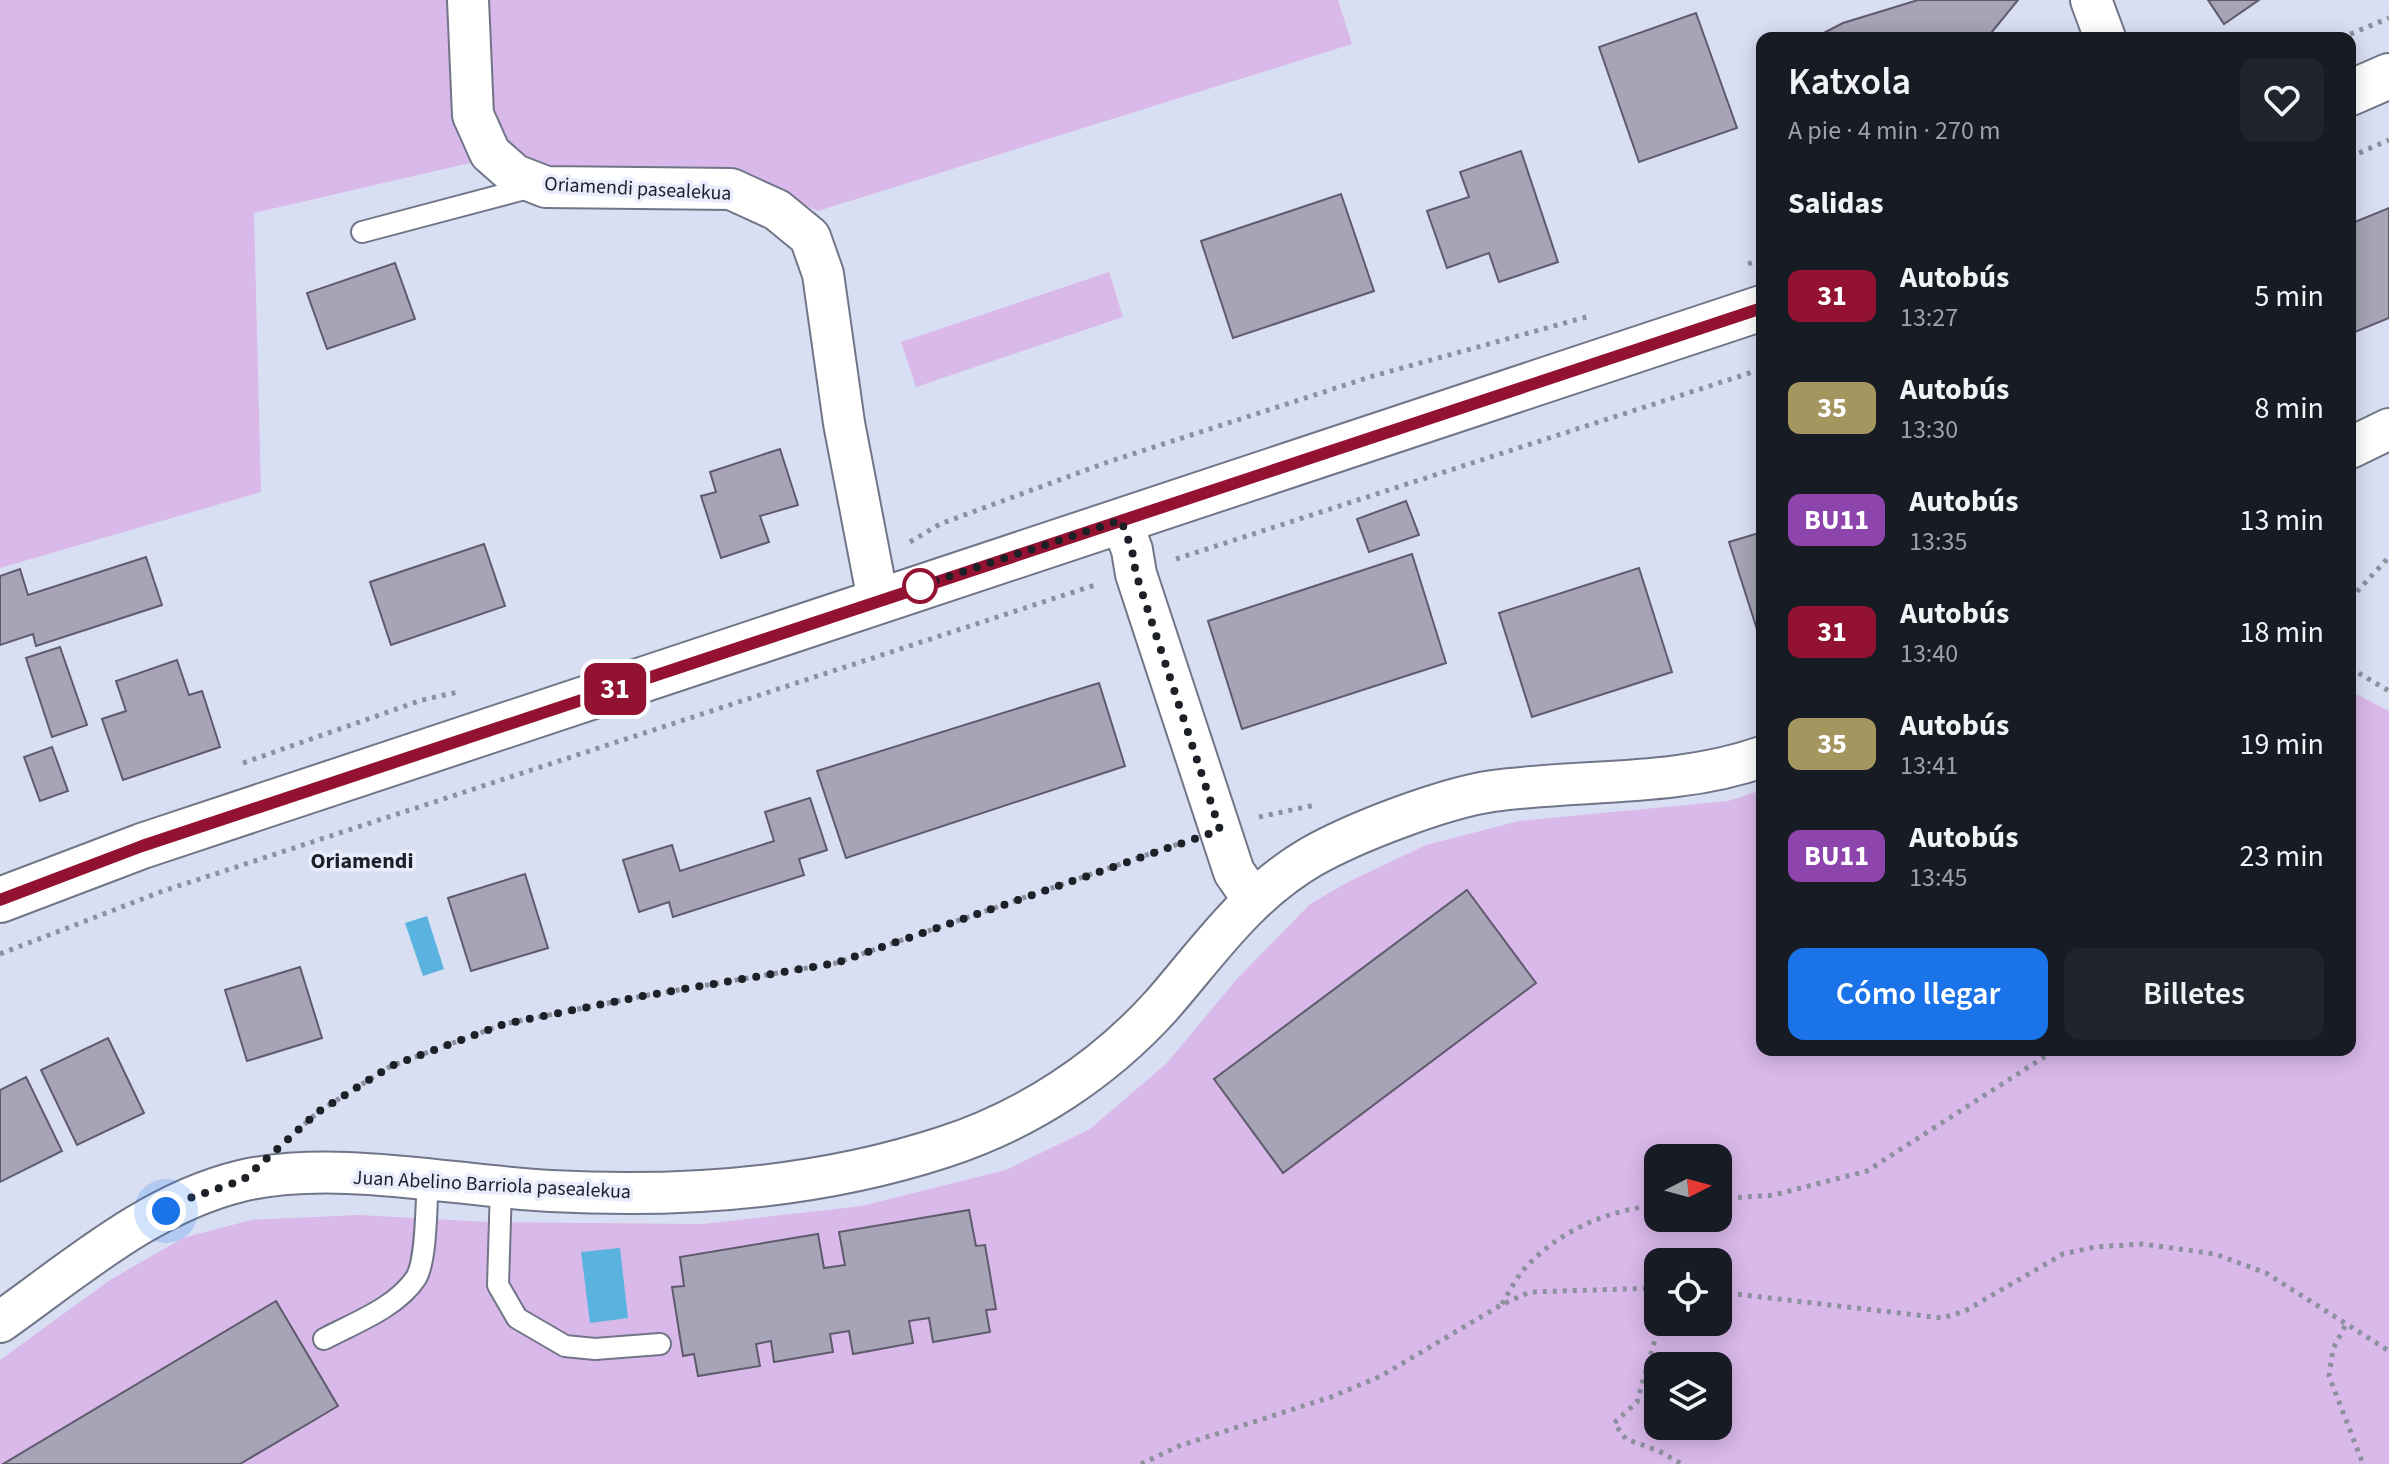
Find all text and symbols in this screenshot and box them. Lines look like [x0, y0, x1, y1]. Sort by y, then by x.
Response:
text: Katxola [1788, 55, 1911, 109]
button: heart [2240, 58, 2324, 142]
text: A pie · 4 min · 270 m [1788, 112, 2001, 149]
street label: Oriamendi pasealekua [544, 170, 732, 208]
text: Salidas [1788, 182, 1884, 225]
text: Autobús [1900, 256, 2009, 299]
text: 5 min [2254, 275, 2324, 318]
text: 31 [1817, 276, 1847, 316]
text: 13:27 [1900, 299, 1958, 336]
text: Autobús [1900, 368, 2009, 411]
text: 8 min [2254, 387, 2324, 430]
text: 35 [1817, 388, 1847, 428]
text: 13:30 [1900, 411, 1958, 448]
text: Autobús [1909, 480, 2018, 523]
text: 13 min [2240, 499, 2324, 542]
text: BU11 [1804, 500, 1869, 540]
text: 13:35 [1909, 523, 1967, 560]
unlabelled marker [903, 569, 937, 603]
text: Autobús [1900, 592, 2009, 635]
text: 18 min [2240, 611, 2324, 654]
text: 31 [1817, 612, 1847, 652]
text: 13:40 [1900, 635, 1958, 672]
line badge: 31 [579, 663, 651, 715]
text: 31 [600, 669, 630, 709]
text: Autobús [1900, 704, 2009, 747]
text: 19 min [2240, 723, 2324, 766]
text: 35 [1817, 724, 1847, 764]
text: 13:41 [1900, 747, 1958, 784]
text: Autobús [1909, 816, 2018, 859]
text: 23 min [2240, 835, 2324, 878]
text: BU11 [1804, 836, 1869, 876]
district label: Oriamendi [311, 845, 413, 877]
text: 13:45 [1909, 859, 1967, 896]
button: Cómo llegar [1788, 948, 2048, 1040]
button: Billetes [2064, 948, 2324, 1040]
north arrow [1644, 1144, 1732, 1232]
map controls [1644, 1144, 1732, 1440]
street label: Juan Abelino Barriola pasealekua [352, 1164, 632, 1206]
your location [146, 1191, 186, 1231]
button: locate [1644, 1248, 1732, 1336]
button: layers [1644, 1352, 1732, 1440]

